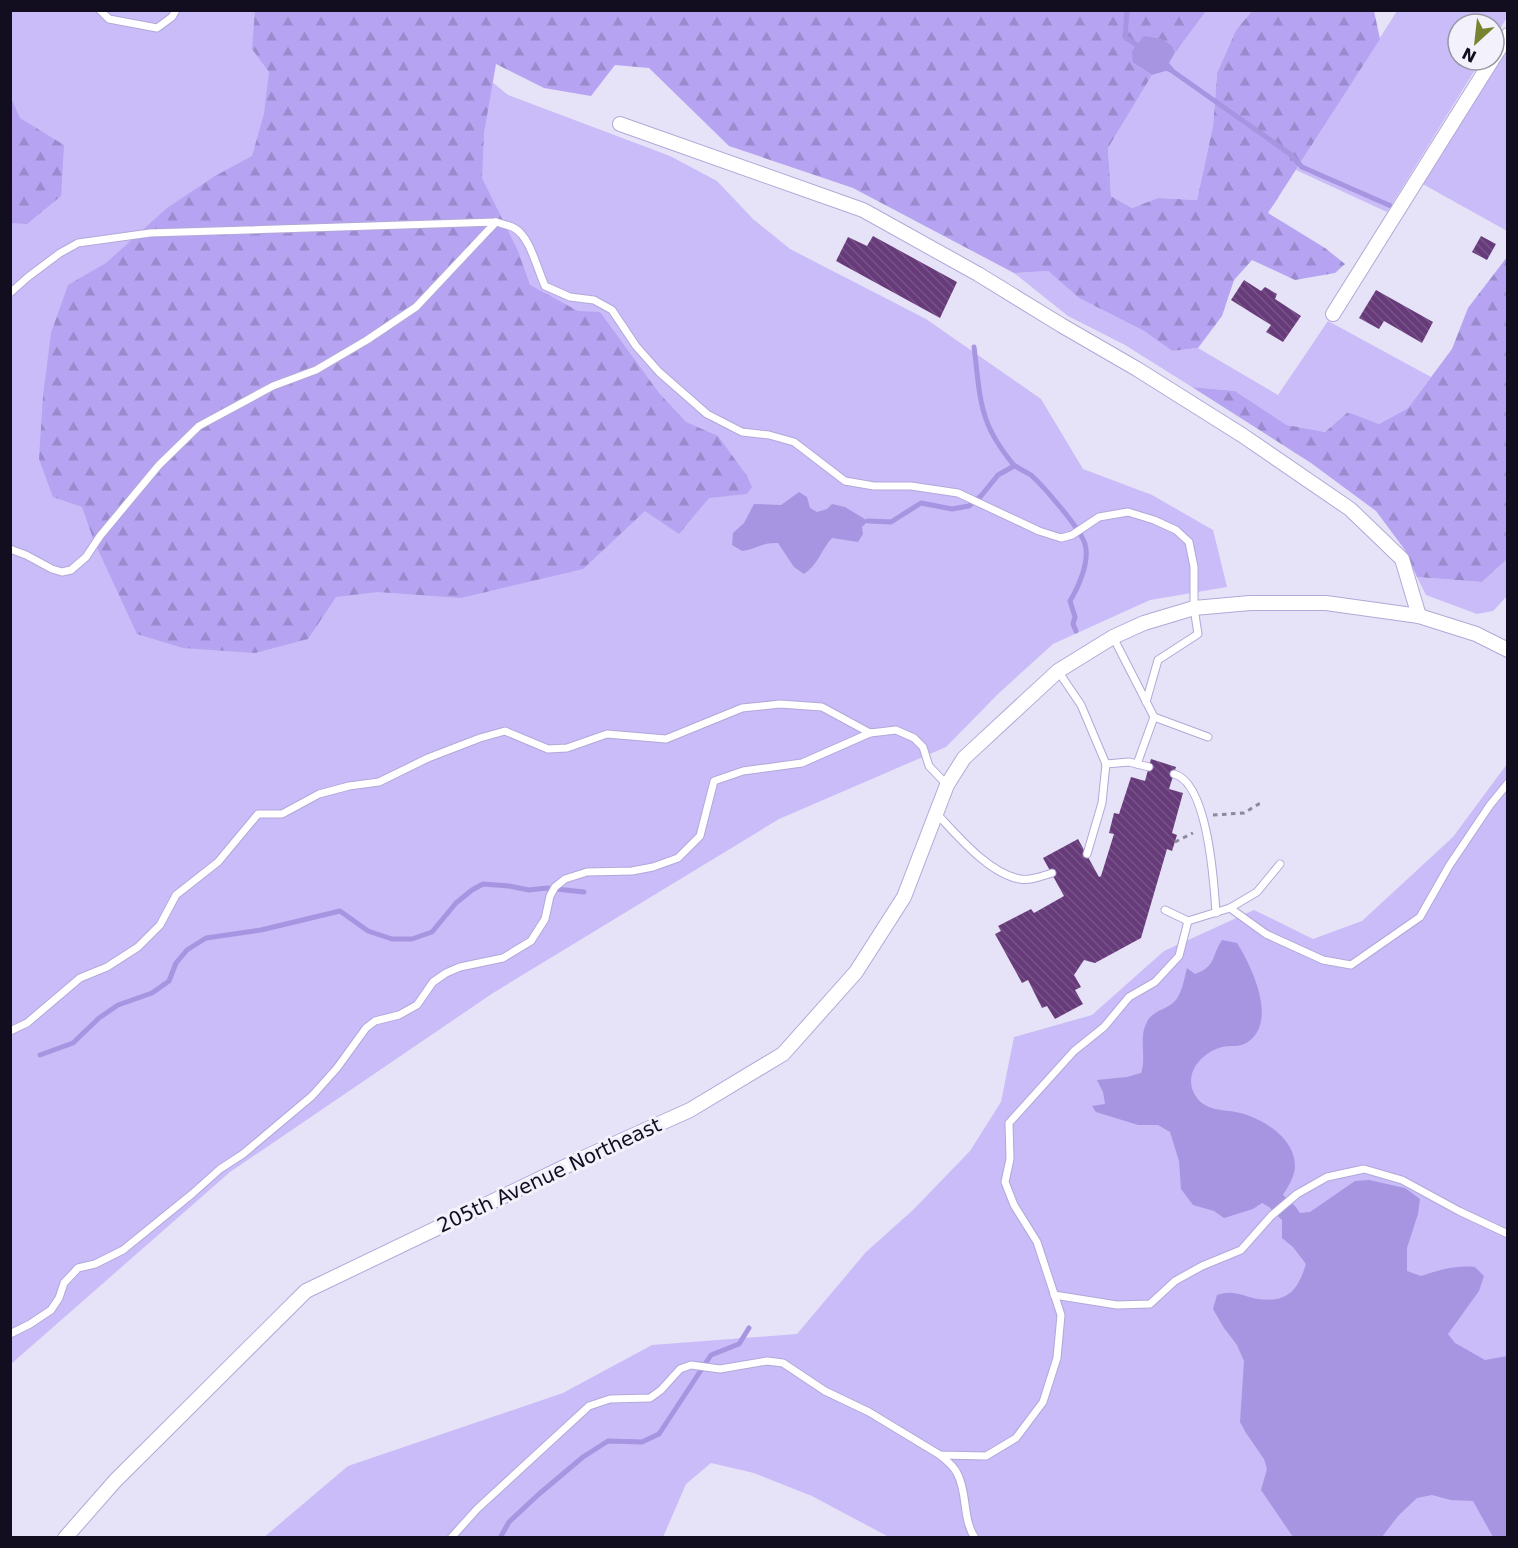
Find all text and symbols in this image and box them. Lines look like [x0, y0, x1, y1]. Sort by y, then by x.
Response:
north arrow [1446, 12, 1506, 72]
text: N [1459, 43, 1480, 66]
street label: 205th Avenue Northeast [433, 1112, 665, 1238]

